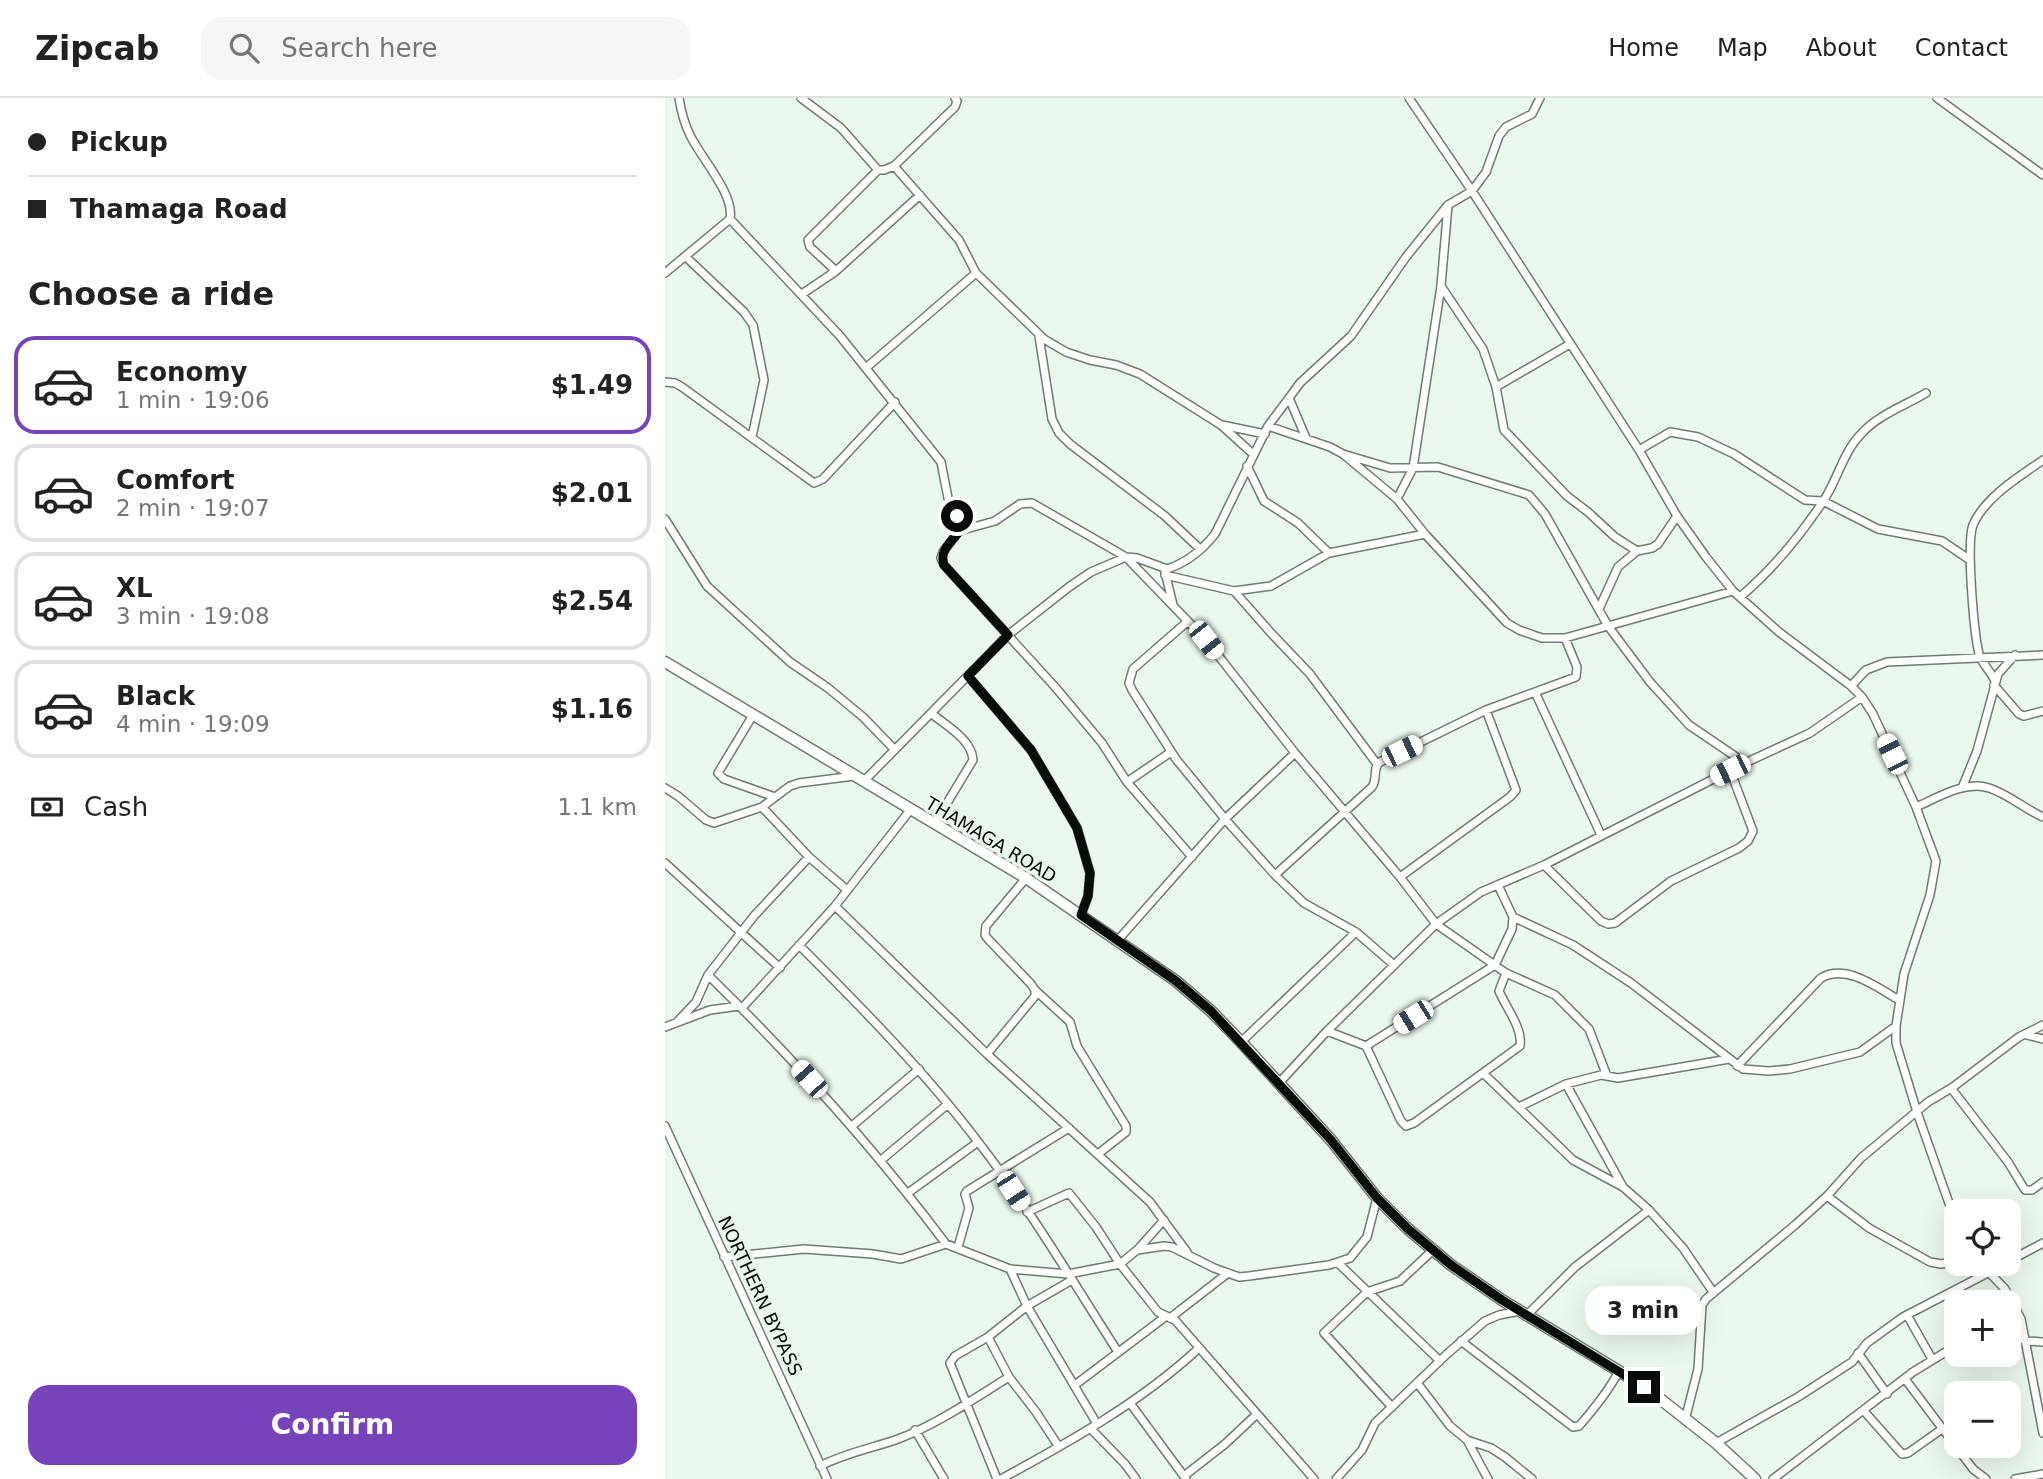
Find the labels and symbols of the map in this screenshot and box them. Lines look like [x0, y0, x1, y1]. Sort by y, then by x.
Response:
route start [941, 500, 973, 532]
car [1185, 617, 1228, 663]
car [1874, 731, 1911, 777]
car [1379, 732, 1426, 770]
car [1707, 751, 1754, 789]
street label: THAMAGA ROAD [921, 792, 1060, 887]
car [1390, 997, 1437, 1037]
car [788, 1056, 831, 1102]
car [993, 1168, 1034, 1214]
street label: NORTHERN BYPASS [714, 1213, 807, 1379]
callout: 3 min [1586, 1286, 1702, 1334]
route end [1628, 1371, 1660, 1403]

